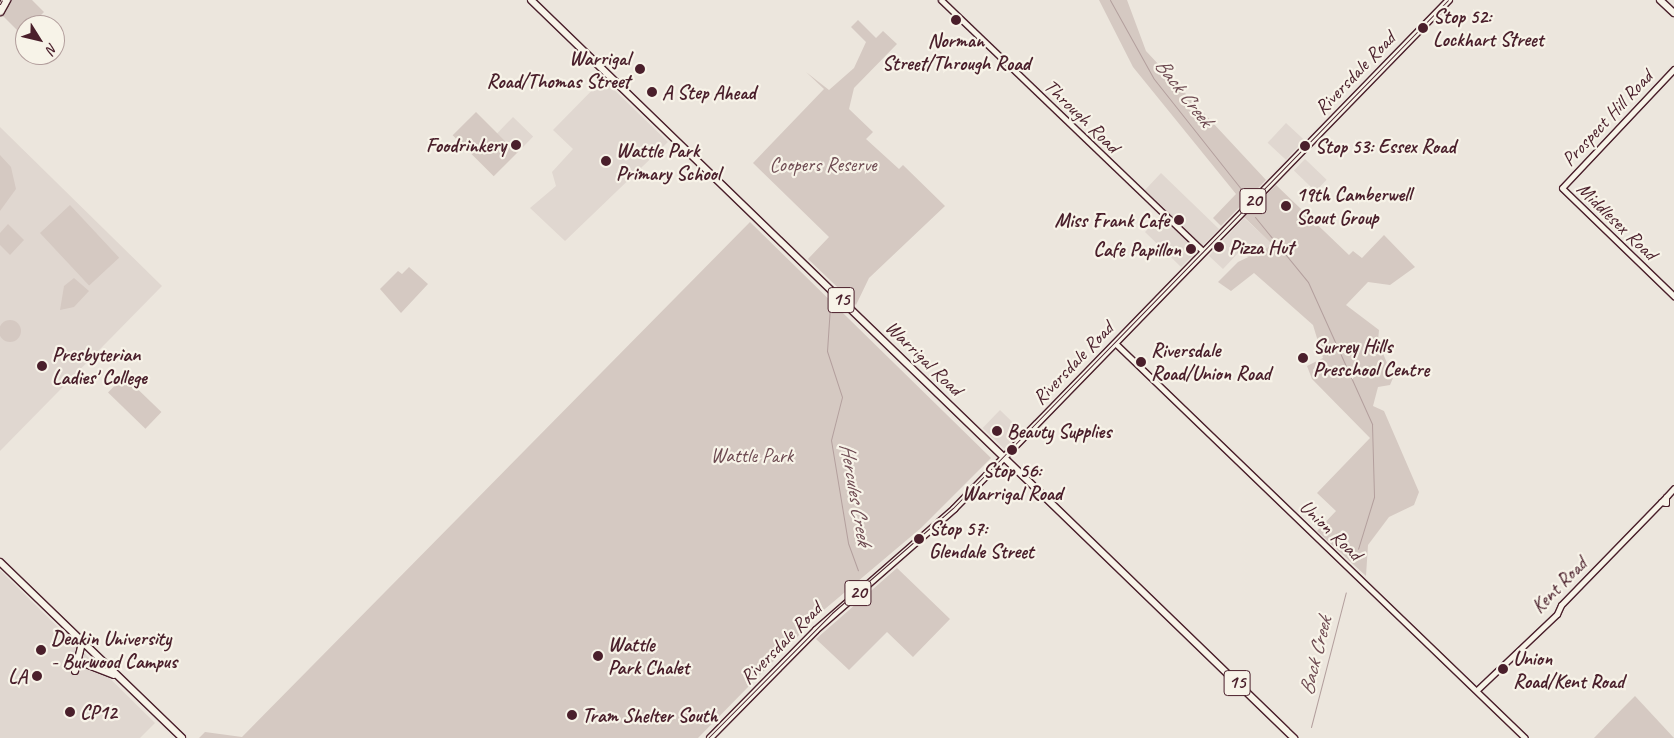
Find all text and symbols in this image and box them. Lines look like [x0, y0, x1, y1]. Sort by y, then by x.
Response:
place label: Stop 52: Lockhart Street [1433, 4, 1544, 51]
marker: Norman Street/Through Road [950, 14, 962, 26]
north arrow [15, 15, 65, 65]
marker: Stop 52: Lockhart Street [1417, 22, 1429, 34]
street label: Riversdale Road [1310, 27, 1400, 119]
place label: Norman Street/Through Road [882, 28, 1030, 75]
text: N [42, 40, 61, 57]
place label: Warrigal Road/Thomas Street [487, 46, 630, 93]
water label: Back Creek [1150, 53, 1218, 131]
marker: Warrigal Road/Thomas Street [634, 63, 646, 75]
street label: Prospect Hill Road [1556, 65, 1658, 171]
street label: Through Road [1039, 74, 1125, 158]
place label: A Step Ahead [662, 80, 756, 104]
marker: A Step Ahead [646, 86, 658, 98]
place label: Foodrinkery [426, 133, 506, 157]
place label: Stop 53: Essex Road [1315, 134, 1455, 158]
place label: Wattle Park Primary School [616, 138, 720, 185]
marker: Foodrinkery [510, 139, 522, 151]
marker: Stop 53: Essex Road [1299, 140, 1311, 152]
park label: Coopers Reserve [769, 152, 877, 176]
marker: Wattle Park Primary School [600, 155, 612, 167]
street label: Middlesex Road [1572, 177, 1662, 265]
place label: 19th Camberwell Scout Group [1296, 183, 1411, 230]
road number: 20 [1239, 185, 1267, 218]
marker: 19th Camberwell Scout Group [1280, 200, 1292, 212]
place label: Miss Frank Cafe [1054, 208, 1169, 232]
marker: Miss Frank Cafe [1173, 214, 1185, 226]
place label: Pizza Hut [1229, 235, 1294, 259]
place label: Cafe Papillon [1093, 237, 1181, 261]
marker: Pizza Hut [1213, 241, 1225, 253]
marker: Cafe Papillon [1185, 243, 1197, 255]
road number: 15 [827, 284, 855, 316]
street label: Warrigal Road [880, 315, 968, 401]
street label: Riversdale Road [1028, 317, 1118, 409]
place label: Surrey Hills Preschool Centre [1313, 334, 1429, 381]
place label: Riversdale Road/Union Road [1151, 339, 1270, 386]
place label: Presbyterian Ladies' College [52, 342, 147, 389]
marker: Surrey Hills Preschool Centre [1297, 352, 1309, 364]
marker: Riversdale Road/Union Road [1135, 356, 1147, 368]
marker: Presbyterian Ladies' College [36, 360, 48, 372]
place label: Beauty Supplies [1007, 419, 1111, 443]
marker: Beauty Supplies [991, 425, 1003, 437]
water label: Hercules Creek [835, 441, 877, 547]
park label: Wattle Park [711, 443, 793, 467]
marker: Stop 56: Warrigal Road [1006, 444, 1018, 456]
place label: Stop 56: Warrigal Road [962, 458, 1062, 505]
street label: Union Road [1295, 495, 1367, 565]
place label: Stop 57: Glendale Street [929, 516, 1034, 563]
marker: Stop 57: Glendale Street [913, 533, 925, 545]
street label: Kent Road [1526, 552, 1592, 618]
road number: 20 [844, 576, 872, 610]
street label: Riversdale Road [735, 597, 827, 689]
water label: Back Creek [1293, 615, 1337, 697]
place label: Deakin University - Burwood Campus [51, 626, 177, 673]
place label: Wattle Park Chalet [608, 632, 690, 679]
marker: Deakin University - Burwood Campus [35, 644, 47, 656]
place label: Union Road/Kent Road [1513, 646, 1625, 693]
marker: Wattle Park Chalet [592, 650, 604, 662]
marker: Union Road/Kent Road [1497, 663, 1509, 675]
place label: LA [8, 664, 27, 688]
road number: 15 [1223, 666, 1251, 700]
marker: LA [31, 670, 43, 682]
place label: CP12 [80, 700, 117, 724]
place label: Tram Shelter South [582, 703, 718, 727]
marker: CP12 [64, 706, 76, 718]
marker: Tram Shelter South [566, 709, 578, 721]

